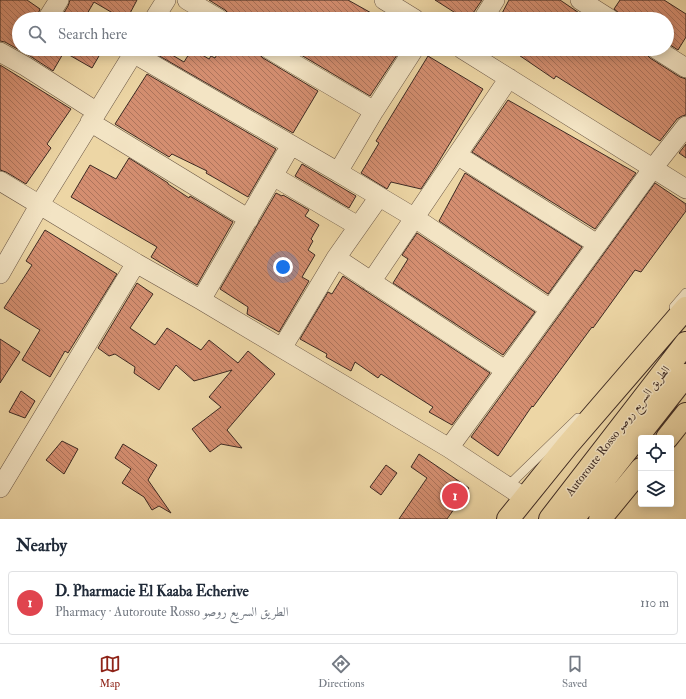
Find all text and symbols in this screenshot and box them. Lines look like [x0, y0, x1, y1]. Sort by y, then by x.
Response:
search box [12, 12, 674, 56]
icon: search [26, 23, 48, 45]
text: Search here [58, 25, 127, 44]
your location [273, 257, 293, 277]
street label: Autoroute Rosso الطريق السريع روصو [562, 363, 676, 502]
map controls [638, 435, 674, 507]
button: locate [638, 435, 674, 471]
button: layers [638, 471, 674, 507]
pin: 1 [442, 481, 468, 511]
text: Nearby [16, 535, 67, 556]
text: D. Pharmacie El Kaaba Echerive [55, 582, 249, 601]
text: 1 [28, 595, 32, 611]
text: 110 m [640, 595, 669, 611]
text: Pharmacy · Autoroute Rosso الطريق السريع روصو [55, 604, 289, 620]
tab: Map [99, 653, 121, 690]
tab: Directions [318, 653, 365, 690]
tab: Saved [562, 653, 587, 690]

